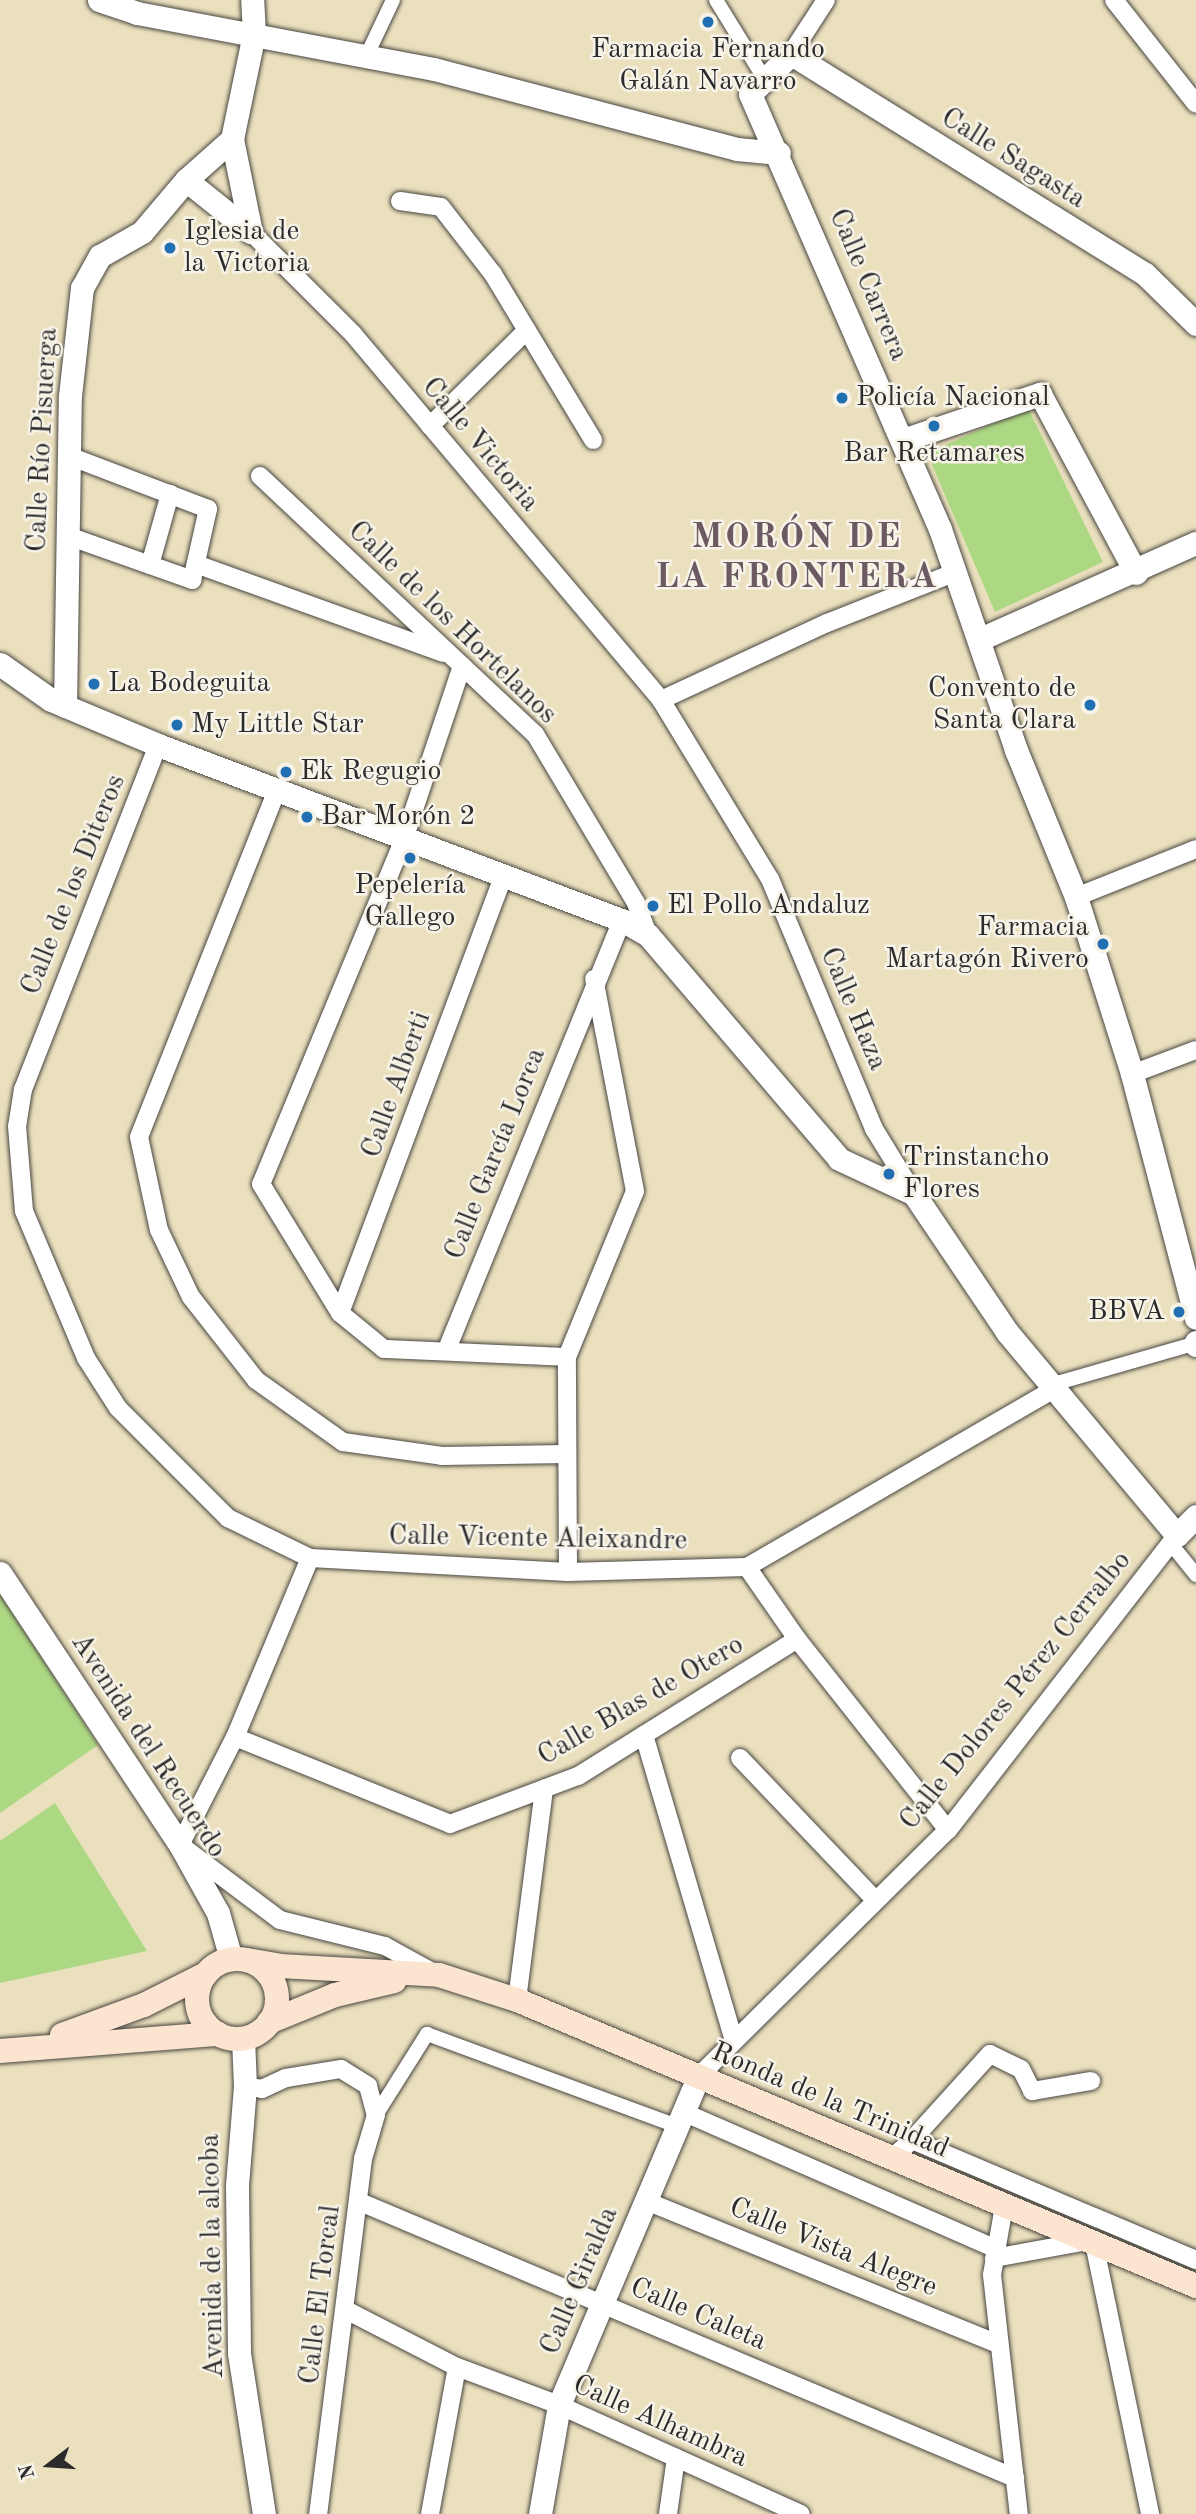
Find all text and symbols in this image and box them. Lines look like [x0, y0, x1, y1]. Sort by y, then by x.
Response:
marker: Farmacia Fernando Galán Navarro [700, 14, 716, 30]
place label: Farmacia Fernando Galán Navarro [591, 33, 825, 99]
street label: Calle Sagasta [934, 101, 1092, 217]
street label: Calle Carrera [821, 204, 915, 366]
place label: Iglesia de la Victoria [184, 215, 310, 281]
marker: Iglesia de la Victoria [162, 240, 178, 256]
street label: Calle Río Pisuerga [20, 327, 66, 553]
street label: Calle Victoria [414, 371, 546, 519]
place label: Policía Nacional [856, 381, 1050, 415]
marker: Policía Nacional [834, 390, 850, 406]
marker: Bar Retamares [926, 418, 942, 434]
place label: Bar Retamares [843, 437, 1025, 471]
street label: Calle de los Hortelanos [340, 514, 564, 732]
district label: MORÓN DE LA FRONTERA [657, 517, 937, 599]
place label: La Bodeguita [108, 667, 270, 701]
place label: Convento de Santa Clara [928, 672, 1076, 738]
marker: La Bodeguita [86, 676, 102, 692]
marker: Convento de Santa Clara [1082, 697, 1098, 713]
place label: My Little Star [191, 708, 364, 742]
marker: My Little Star [169, 717, 185, 733]
place label: Ek Regugio [300, 755, 441, 789]
marker: Ek Regugio [278, 764, 294, 780]
street label: Calle de los Diteros [14, 770, 134, 1000]
place label: Bar Morón 2 [321, 800, 475, 834]
marker: Bar Morón 2 [299, 809, 315, 825]
marker: Pepelería Gallego [402, 850, 418, 866]
place label: Pepelería Gallego [354, 869, 466, 935]
place label: El Pollo Andaluz [667, 889, 870, 923]
marker: El Pollo Andaluz [645, 898, 661, 914]
place label: Farmacia Martagón Rivero [885, 911, 1089, 977]
marker: Farmacia Martagón Rivero [1095, 936, 1111, 952]
street label: Calle Haza [812, 942, 894, 1076]
street label: Calle Alberti [355, 1007, 439, 1163]
street label: Calle García Lorca [438, 1043, 554, 1265]
place label: Trinstancho Flores [903, 1141, 1049, 1207]
marker: Trinstancho Flores [881, 1166, 897, 1182]
place label: BBVA [1088, 1295, 1165, 1329]
marker: BBVA [1171, 1304, 1187, 1320]
street label: Calle Vicente Aleixandre [388, 1520, 688, 1558]
street label: Calle Dolores Pérez Cerralbo [893, 1545, 1139, 1837]
street label: Avenida del Recuerdo [63, 1627, 233, 1865]
street label: Calle Blas de Otero [532, 1628, 750, 1774]
street label: Ronda de la Trinidad [706, 2036, 954, 2166]
street label: Avenida de la alcoba [194, 2133, 232, 2379]
street label: Calle Vista Alegre [724, 2191, 942, 2305]
street label: Calle Giralda [534, 2202, 626, 2360]
street label: Calle El Torcal [293, 2204, 349, 2386]
street label: Calle Caleta [625, 2271, 771, 2359]
street label: Calle Alhambra [567, 2368, 753, 2476]
north arrow [14, 2430, 84, 2500]
text: N [17, 2462, 40, 2481]

